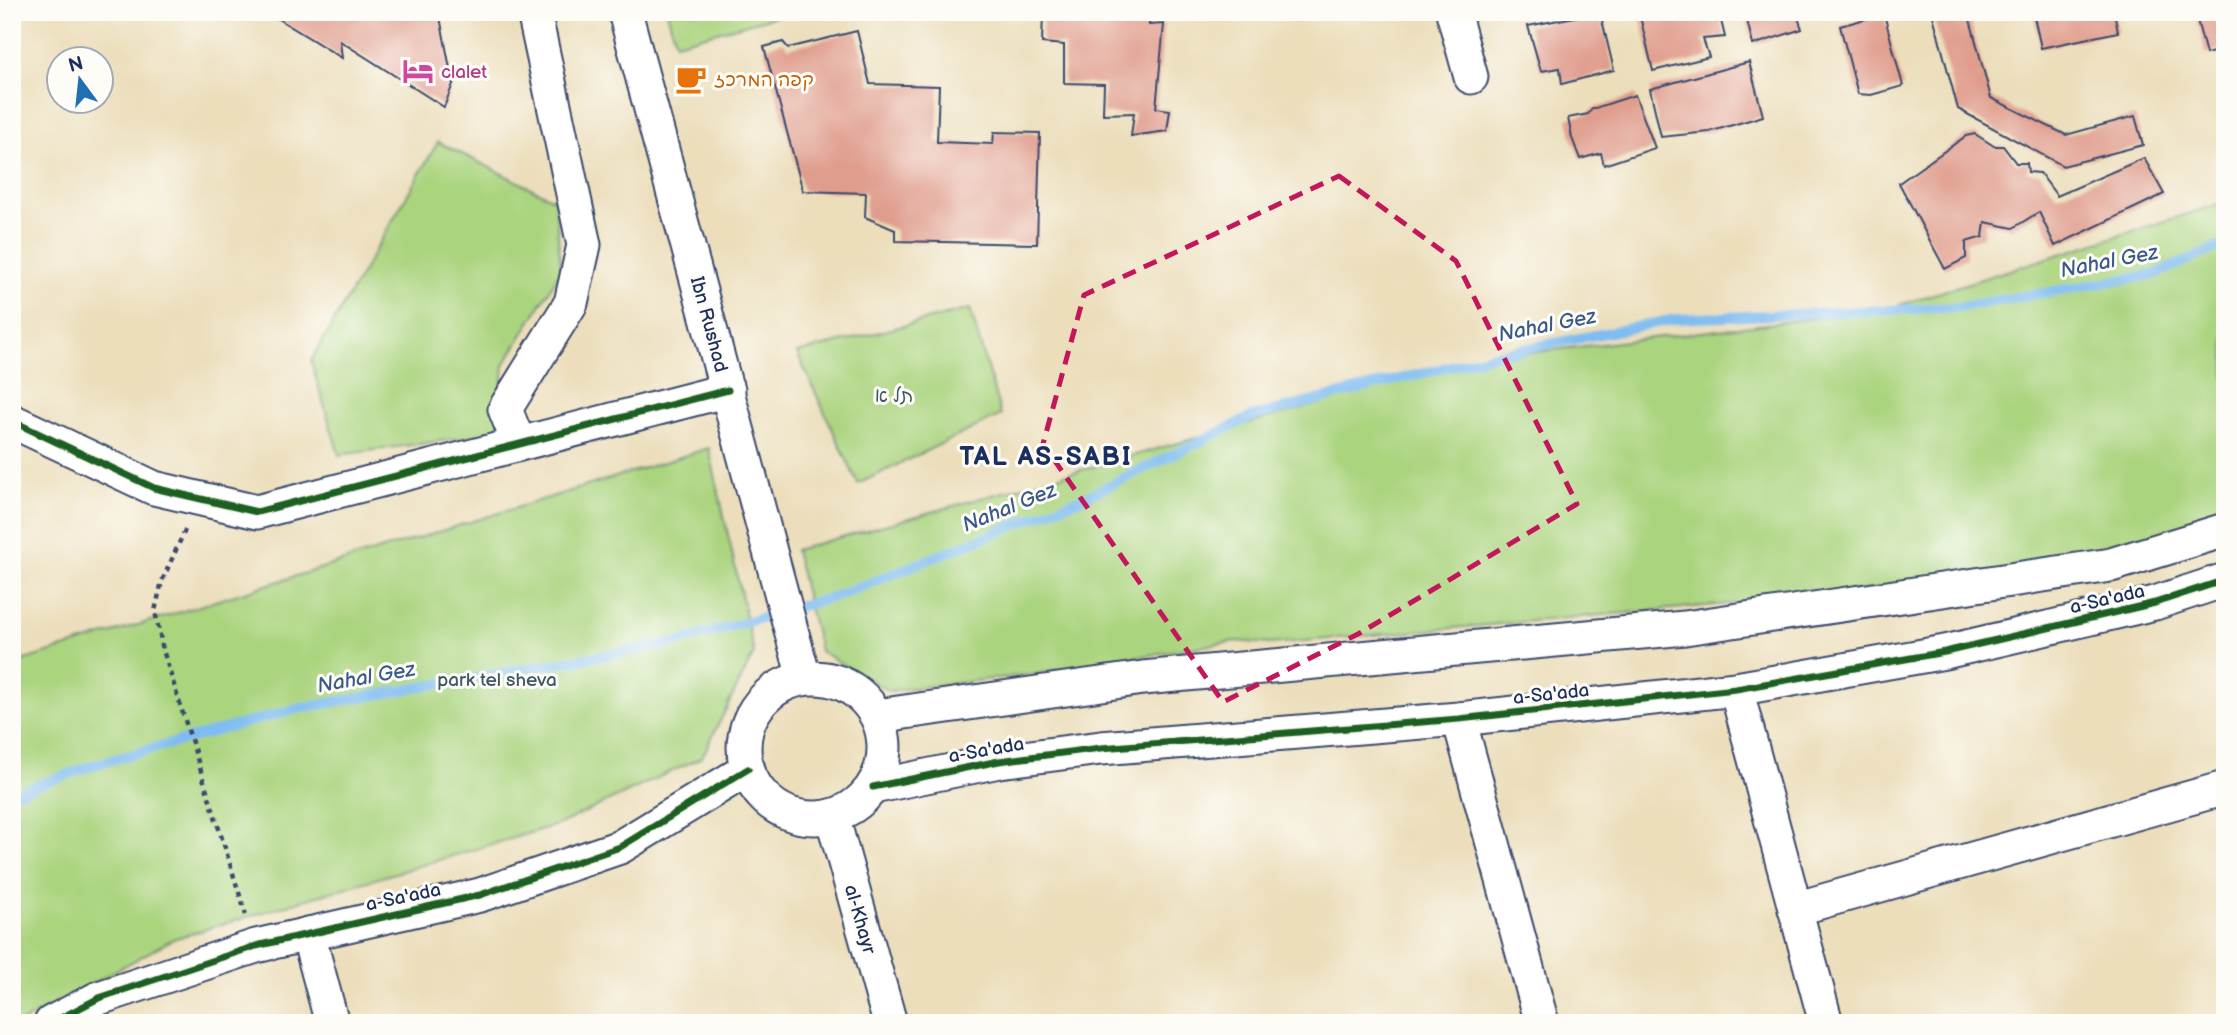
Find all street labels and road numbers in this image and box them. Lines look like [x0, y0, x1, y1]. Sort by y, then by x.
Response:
street label: Ibn Rushad [685, 274, 732, 375]
street label: a-Sa'ada [2068, 580, 2147, 619]
street label: a-Sa'ada [1512, 679, 1590, 710]
street label: a-Sa'ada [947, 733, 1026, 768]
street label: a-Sa'ada [364, 878, 443, 917]
street label: al-Khayr [839, 882, 881, 958]

